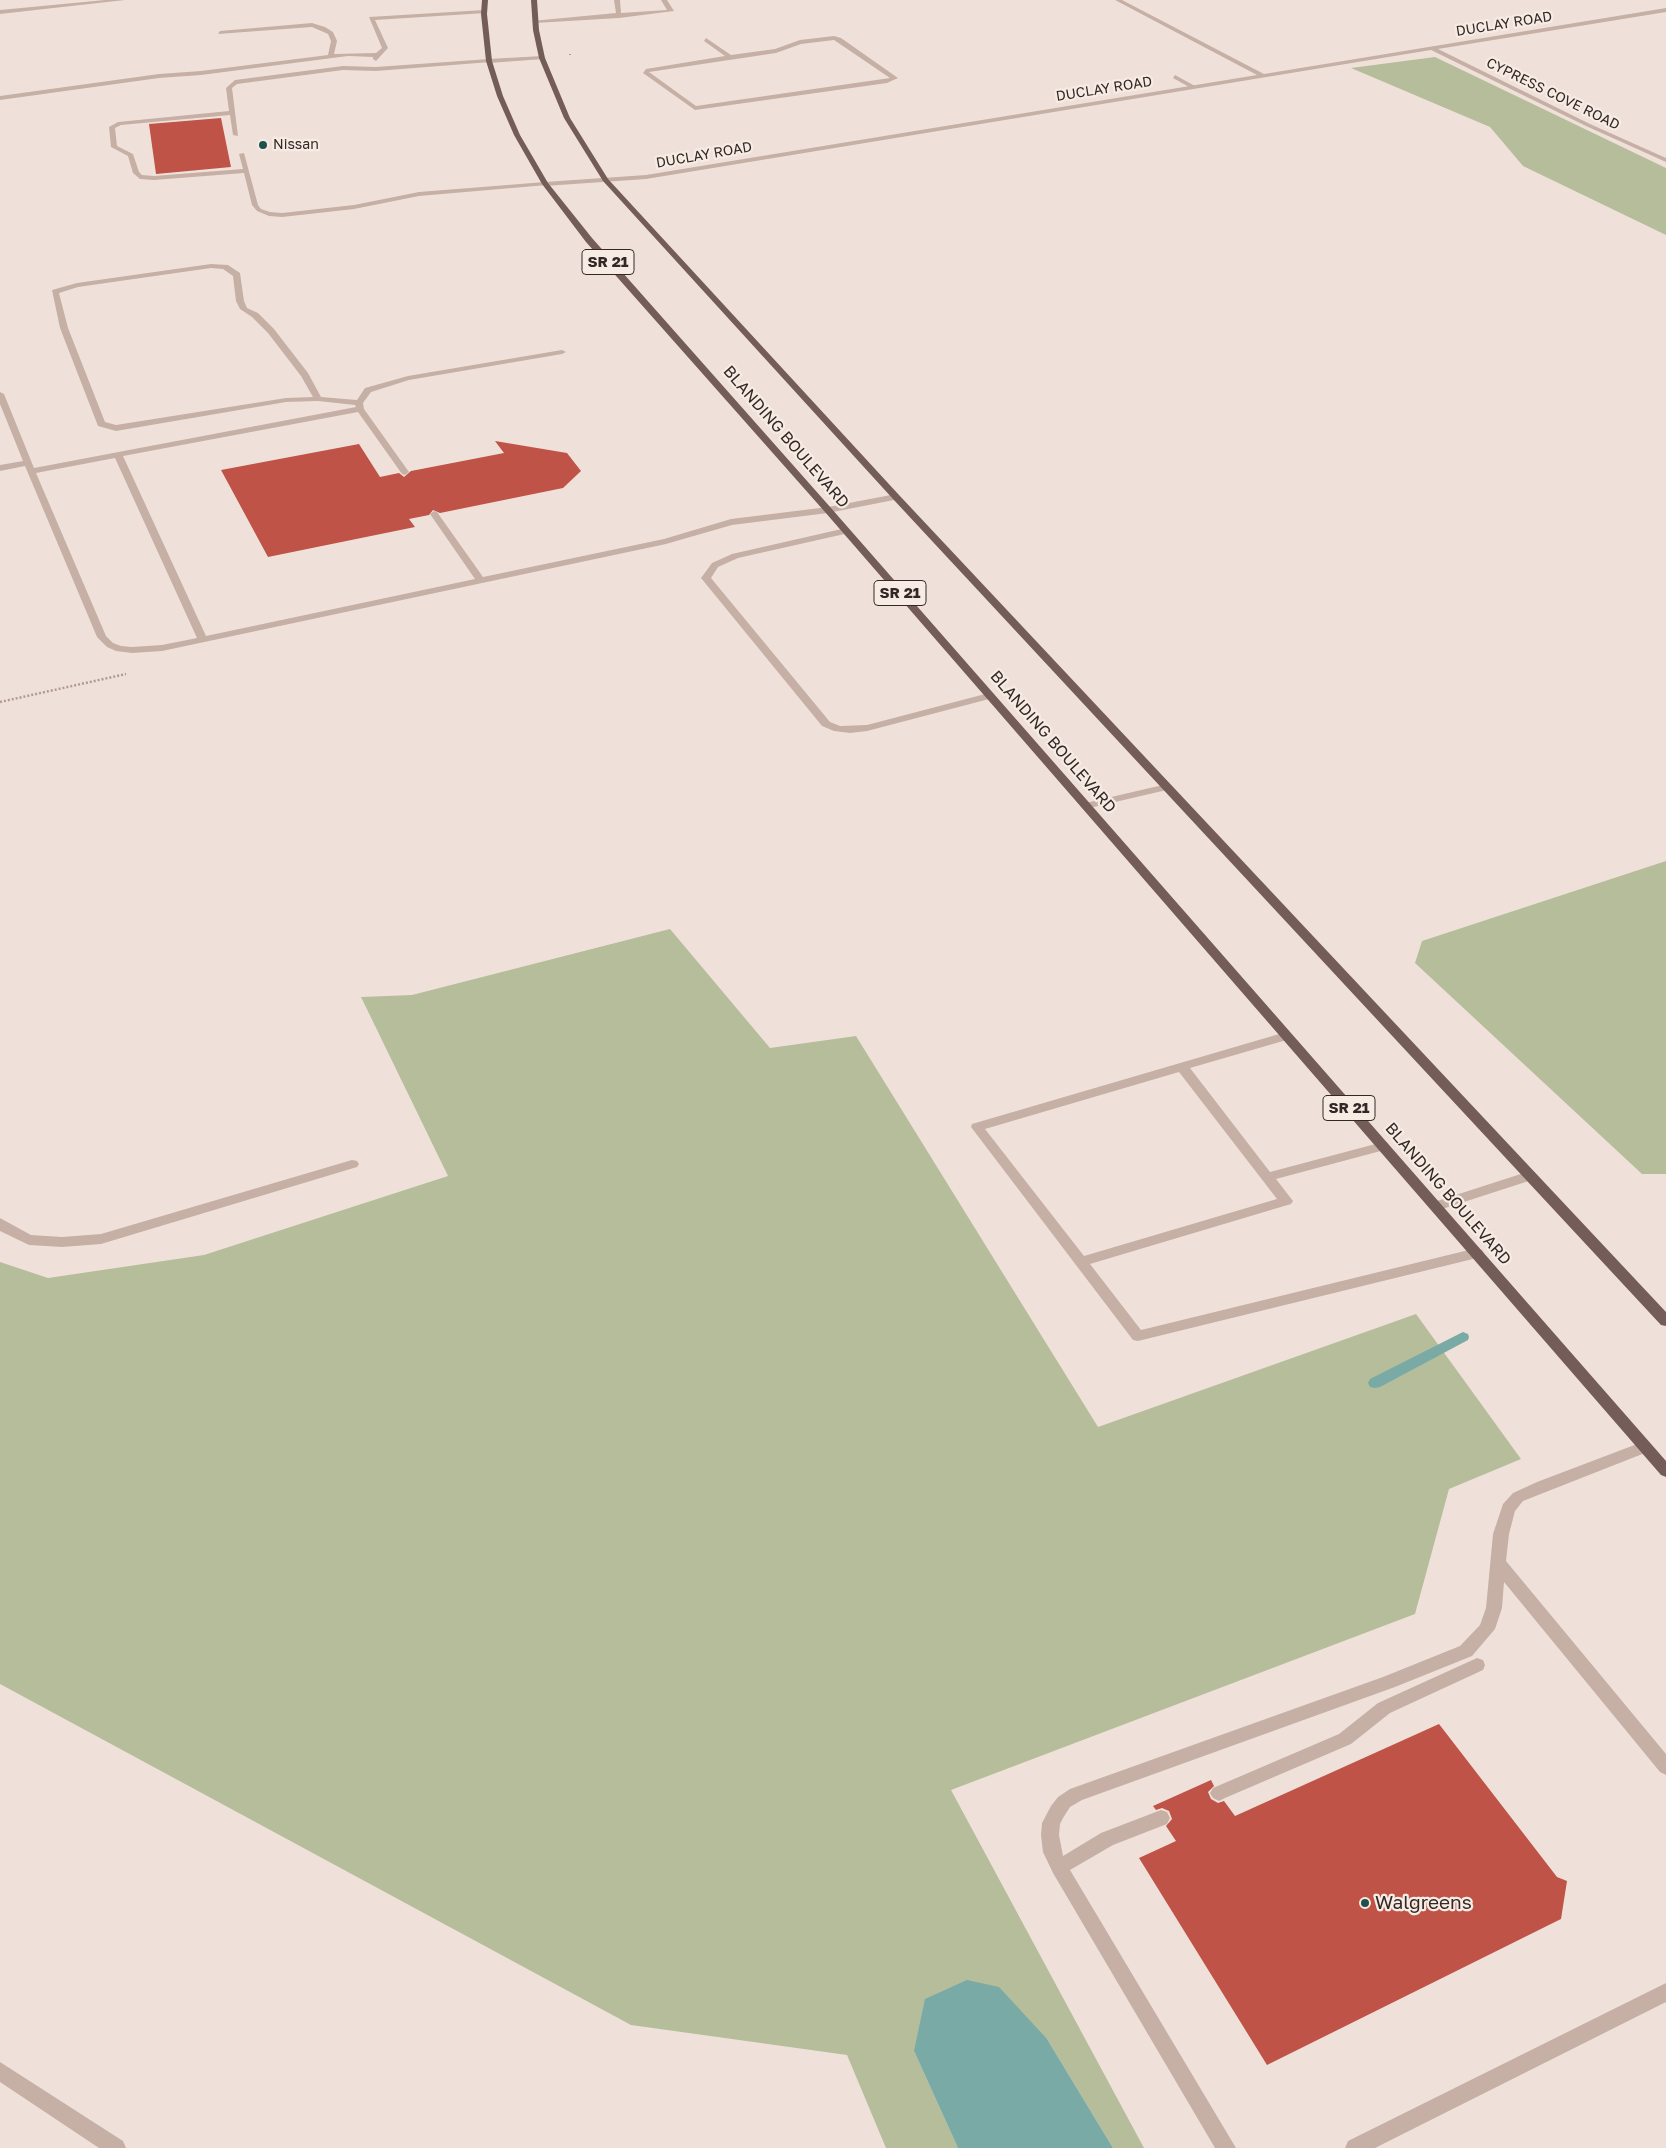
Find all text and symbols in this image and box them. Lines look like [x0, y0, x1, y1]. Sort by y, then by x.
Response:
street label: DUCLAY ROAD [1455, 8, 1553, 40]
street label: CYPRESS COVE ROAD [1483, 54, 1623, 134]
street label: DUCLAY ROAD [1055, 73, 1153, 105]
place label: Nissan [273, 137, 319, 153]
street label: DUCLAY ROAD [655, 138, 753, 172]
marker: Nissan [257, 139, 269, 151]
road number: SR 21 [582, 250, 634, 274]
street label: BLANDING BOULEVARD [719, 362, 853, 512]
road number: SR 21 [874, 580, 926, 606]
street label: BLANDING BOULEVARD [986, 667, 1120, 817]
road number: SR 21 [1323, 1096, 1375, 1120]
street label: BLANDING BOULEVARD [1381, 1119, 1515, 1269]
place label: Walgreens [1375, 1892, 1472, 1914]
marker: Walgreens [1359, 1897, 1371, 1909]

